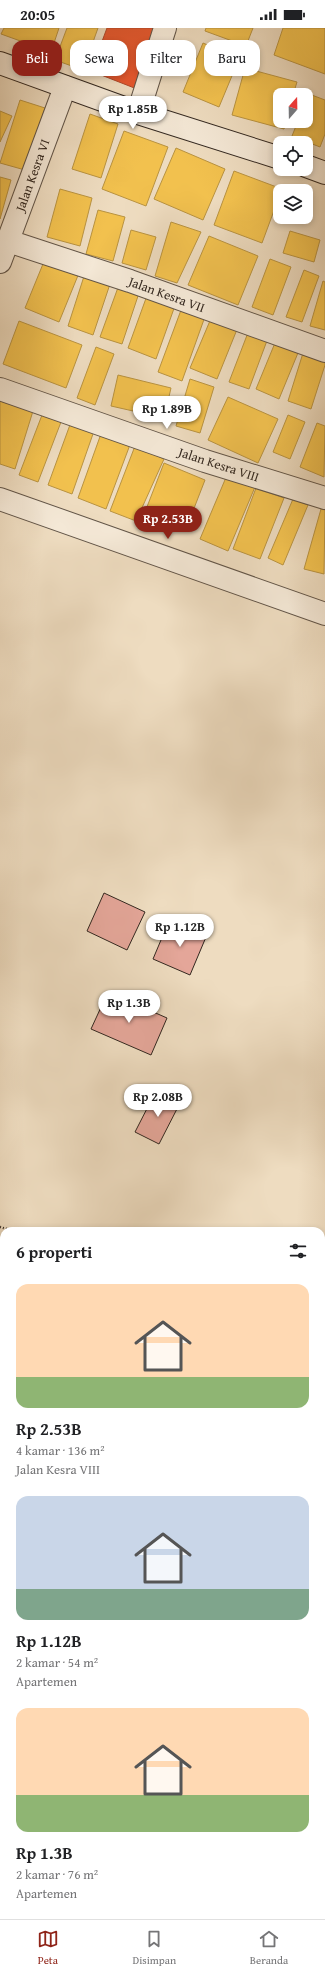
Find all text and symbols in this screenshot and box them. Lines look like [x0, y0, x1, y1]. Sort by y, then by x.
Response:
text: 20:05 [20, 4, 55, 25]
chip: Beli [12, 40, 62, 76]
chip: Sewa [70, 40, 128, 76]
chip: Filter [136, 40, 196, 76]
chip: Baru [204, 40, 260, 76]
north arrow [273, 88, 313, 128]
map controls [273, 88, 313, 224]
pin: Rp 1.85B [92, 96, 174, 130]
text: Rp 1.85B [108, 99, 158, 118]
street label: Jalan Kesra VI [10, 136, 54, 216]
button: locate [273, 136, 313, 176]
button: layers [273, 184, 313, 224]
street label: Jalan Kesra VII [124, 271, 208, 317]
pin: Rp 1.89B [126, 396, 208, 430]
text: Rp 1.89B [142, 399, 192, 418]
street label: Jalan Kesra VIII [174, 442, 262, 486]
pin: Rp 2.53B [127, 506, 209, 540]
text: Rp 2.53B [143, 509, 193, 528]
pin: Rp 1.12B [139, 914, 221, 948]
text: Rp 1.12B [155, 917, 205, 936]
pin: Rp 1.3B [92, 990, 166, 1024]
text: Rp 1.3B [107, 993, 151, 1012]
pin: Rp 2.08B [117, 1084, 199, 1118]
text: Rp 2.08B [133, 1087, 183, 1106]
text: 6 properti [16, 1239, 92, 1264]
icon: filters [287, 1240, 309, 1262]
icon: home [127, 1310, 199, 1382]
text: Rp 2.53B [16, 1416, 82, 1441]
text: 4 kamar · 136 m² [16, 1441, 105, 1460]
text: Jalan Kesra VIII [16, 1460, 100, 1479]
icon: home [127, 1522, 199, 1594]
text: Rp 1.12B [16, 1628, 82, 1653]
text: 2 kamar · 54 m² [16, 1653, 98, 1672]
text: Apartemen [16, 1672, 77, 1691]
icon: home [127, 1734, 199, 1806]
text: Rp 1.3B [16, 1840, 73, 1865]
text: 2 kamar · 76 m² [16, 1865, 98, 1884]
text: Apartemen [16, 1884, 77, 1903]
tab: Peta [37, 1928, 59, 1968]
tab: Disimpan [133, 1928, 176, 1968]
tab: Beranda [250, 1928, 288, 1968]

